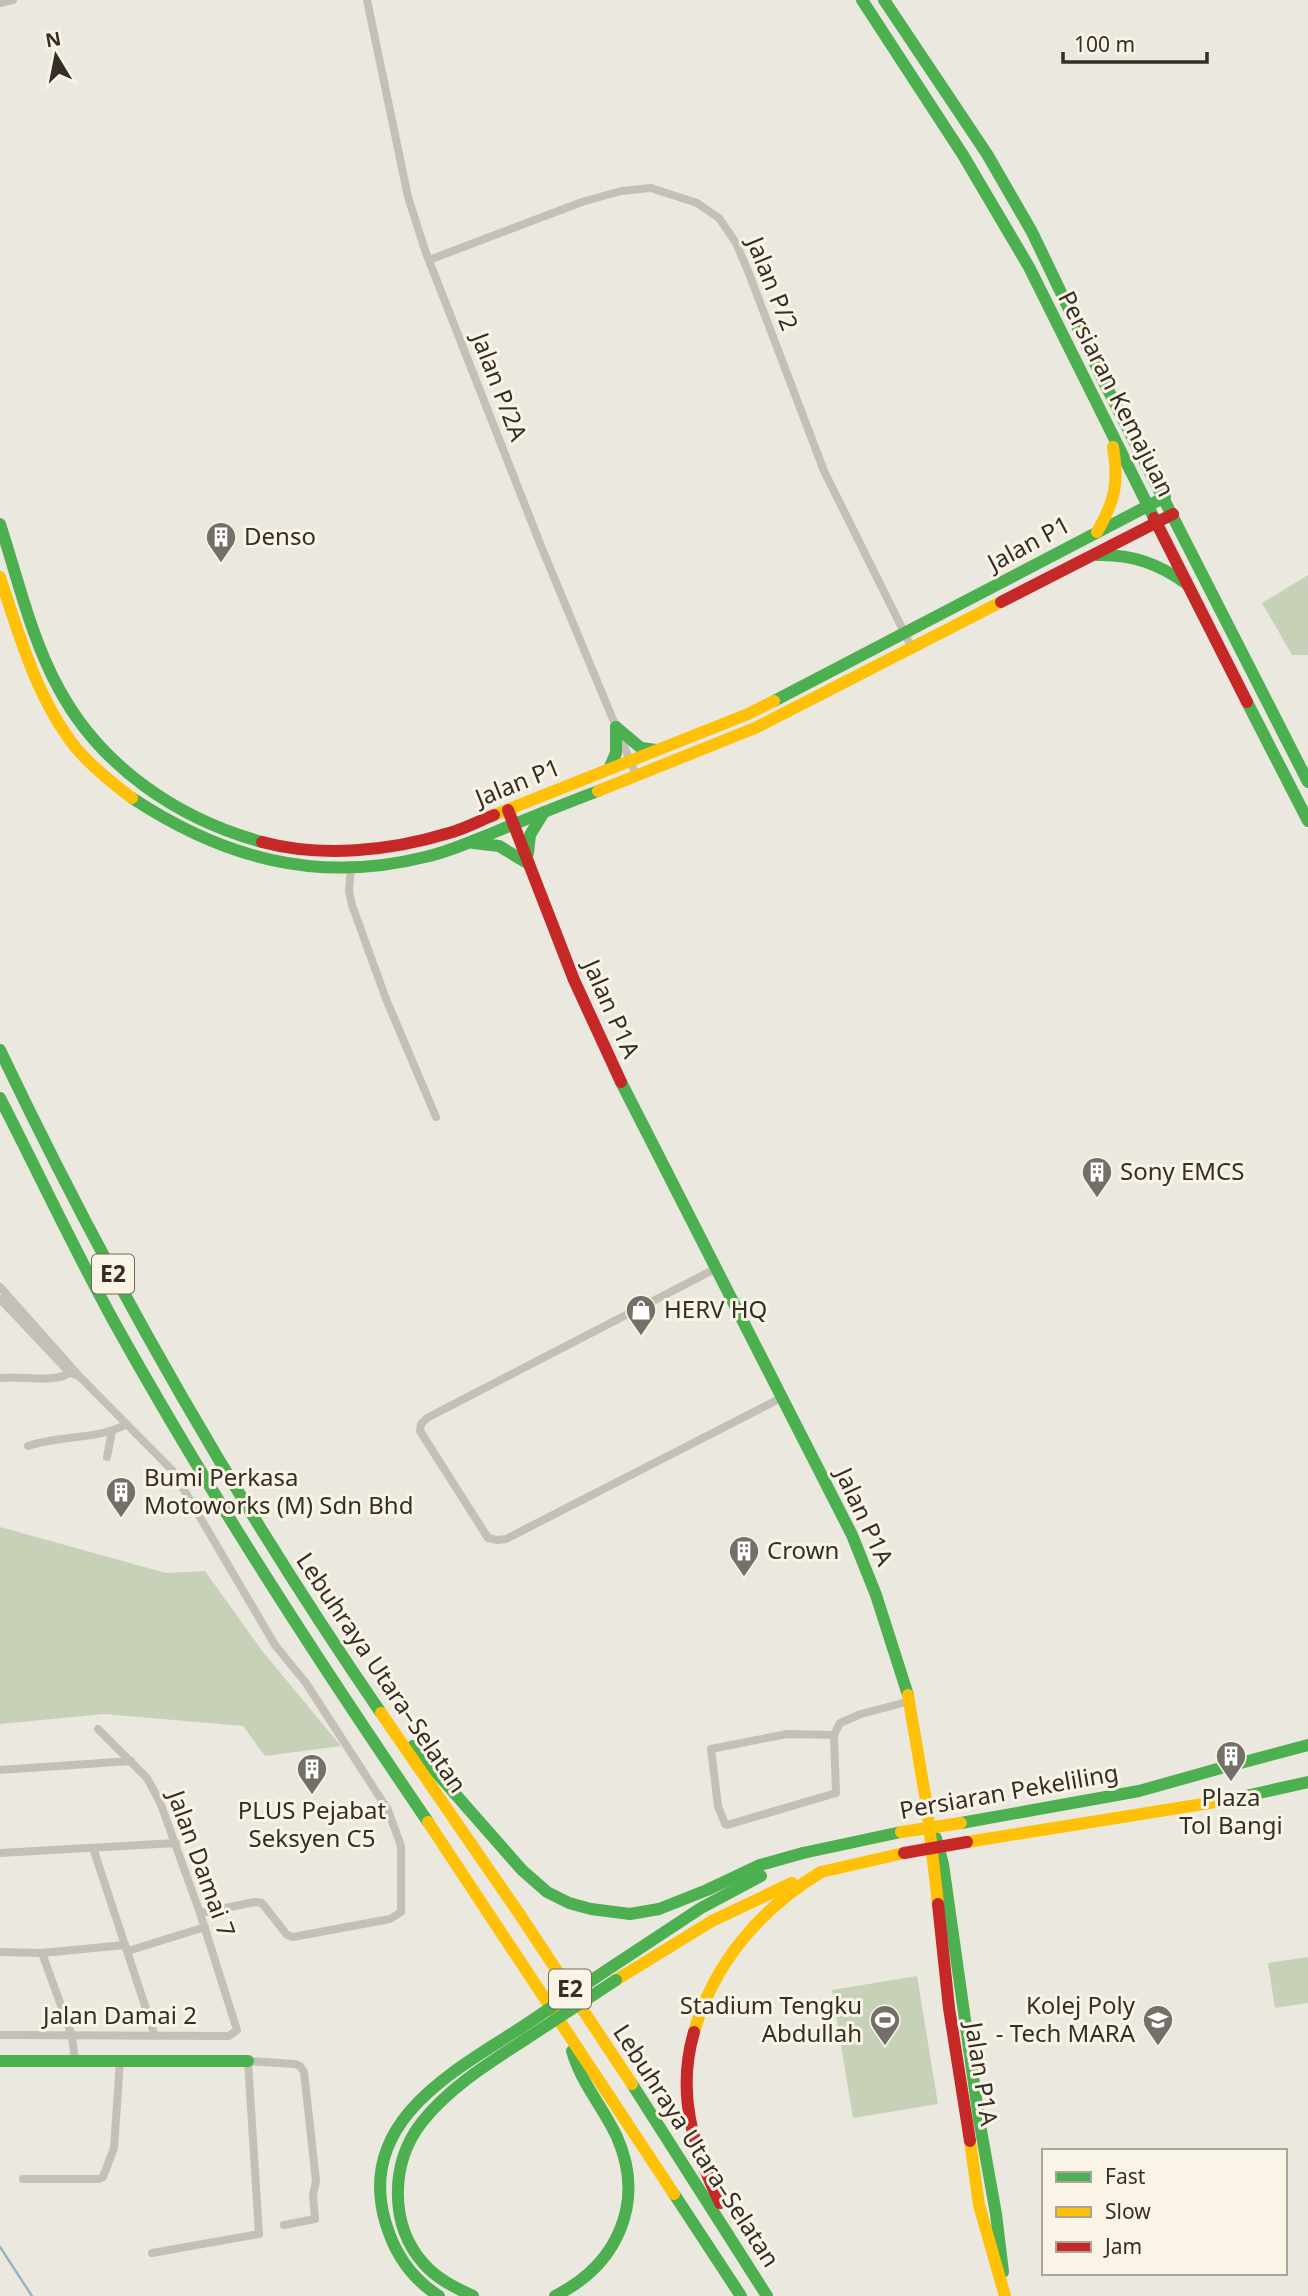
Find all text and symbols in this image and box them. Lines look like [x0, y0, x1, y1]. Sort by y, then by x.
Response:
north arrow [21, 21, 91, 91]
scale bar [1063, 21, 1206, 65]
text: N [43, 25, 63, 53]
text: 100 m [1074, 30, 1135, 58]
street label: Jalan P/2 [739, 230, 807, 335]
street label: Persiaran Kemajuan [1051, 285, 1184, 502]
street label: Jalan P/2A [464, 326, 536, 446]
street label: Jalan P1 [979, 507, 1075, 579]
place label: Denso [244, 519, 316, 552]
building icon: Denso [204, 520, 238, 564]
street label: Jalan P1 [468, 750, 565, 814]
street label: Jalan P1A [575, 952, 649, 1063]
place label: Sony EMCS [1120, 1154, 1244, 1187]
building icon: Sony EMCS [1080, 1155, 1114, 1199]
road number: E2 [92, 1254, 134, 1294]
place label: HERV HQ [664, 1292, 767, 1325]
shop icon: HERV HQ [624, 1293, 658, 1337]
place label: Bumi Perkasa Motoworks (M) Sdn Bhd [144, 1460, 413, 1521]
street label: Jalan P1A [828, 1460, 903, 1571]
building icon: Bumi Perkasa Motoworks (M) Sdn Bhd [104, 1475, 138, 1519]
place label: Crown [767, 1533, 839, 1566]
building icon: Crown [727, 1534, 761, 1578]
street label: Lebuhraya Utara–Selatan [289, 1546, 475, 1799]
building icon: Plaza Tol Bangi [1214, 1739, 1248, 1783]
building icon: PLUS Pejabat Seksyen C5 [295, 1752, 329, 1796]
street label: Persiaran Pekeliling [897, 1755, 1121, 1826]
place label: Plaza Tol Bangi [1179, 1780, 1283, 1841]
street label: Jalan Damai 7 [160, 1784, 244, 1941]
place label: PLUS Pejabat Seksyen C5 [238, 1793, 387, 1854]
road number: E2 [549, 1970, 591, 2008]
place label: Stadium Tengku Abdullah [680, 1988, 862, 2049]
place label: Kolej Poly - Tech MARA [996, 1988, 1136, 2049]
street label: Jalan Damai 2 [41, 1998, 197, 2031]
sports icon: Stadium Tengku Abdullah [868, 2003, 902, 2047]
school or university icon: Kolej Poly - Tech MARA [1141, 2003, 1175, 2047]
street label: Lebuhraya Utara–Selatan [606, 2017, 788, 2273]
street label: Jalan P1A [958, 2018, 1007, 2129]
legend [1042, 2149, 1287, 2275]
text: Fast [1105, 2162, 1146, 2190]
text: Slow [1105, 2197, 1151, 2225]
text: Jam [1103, 2232, 1142, 2260]

